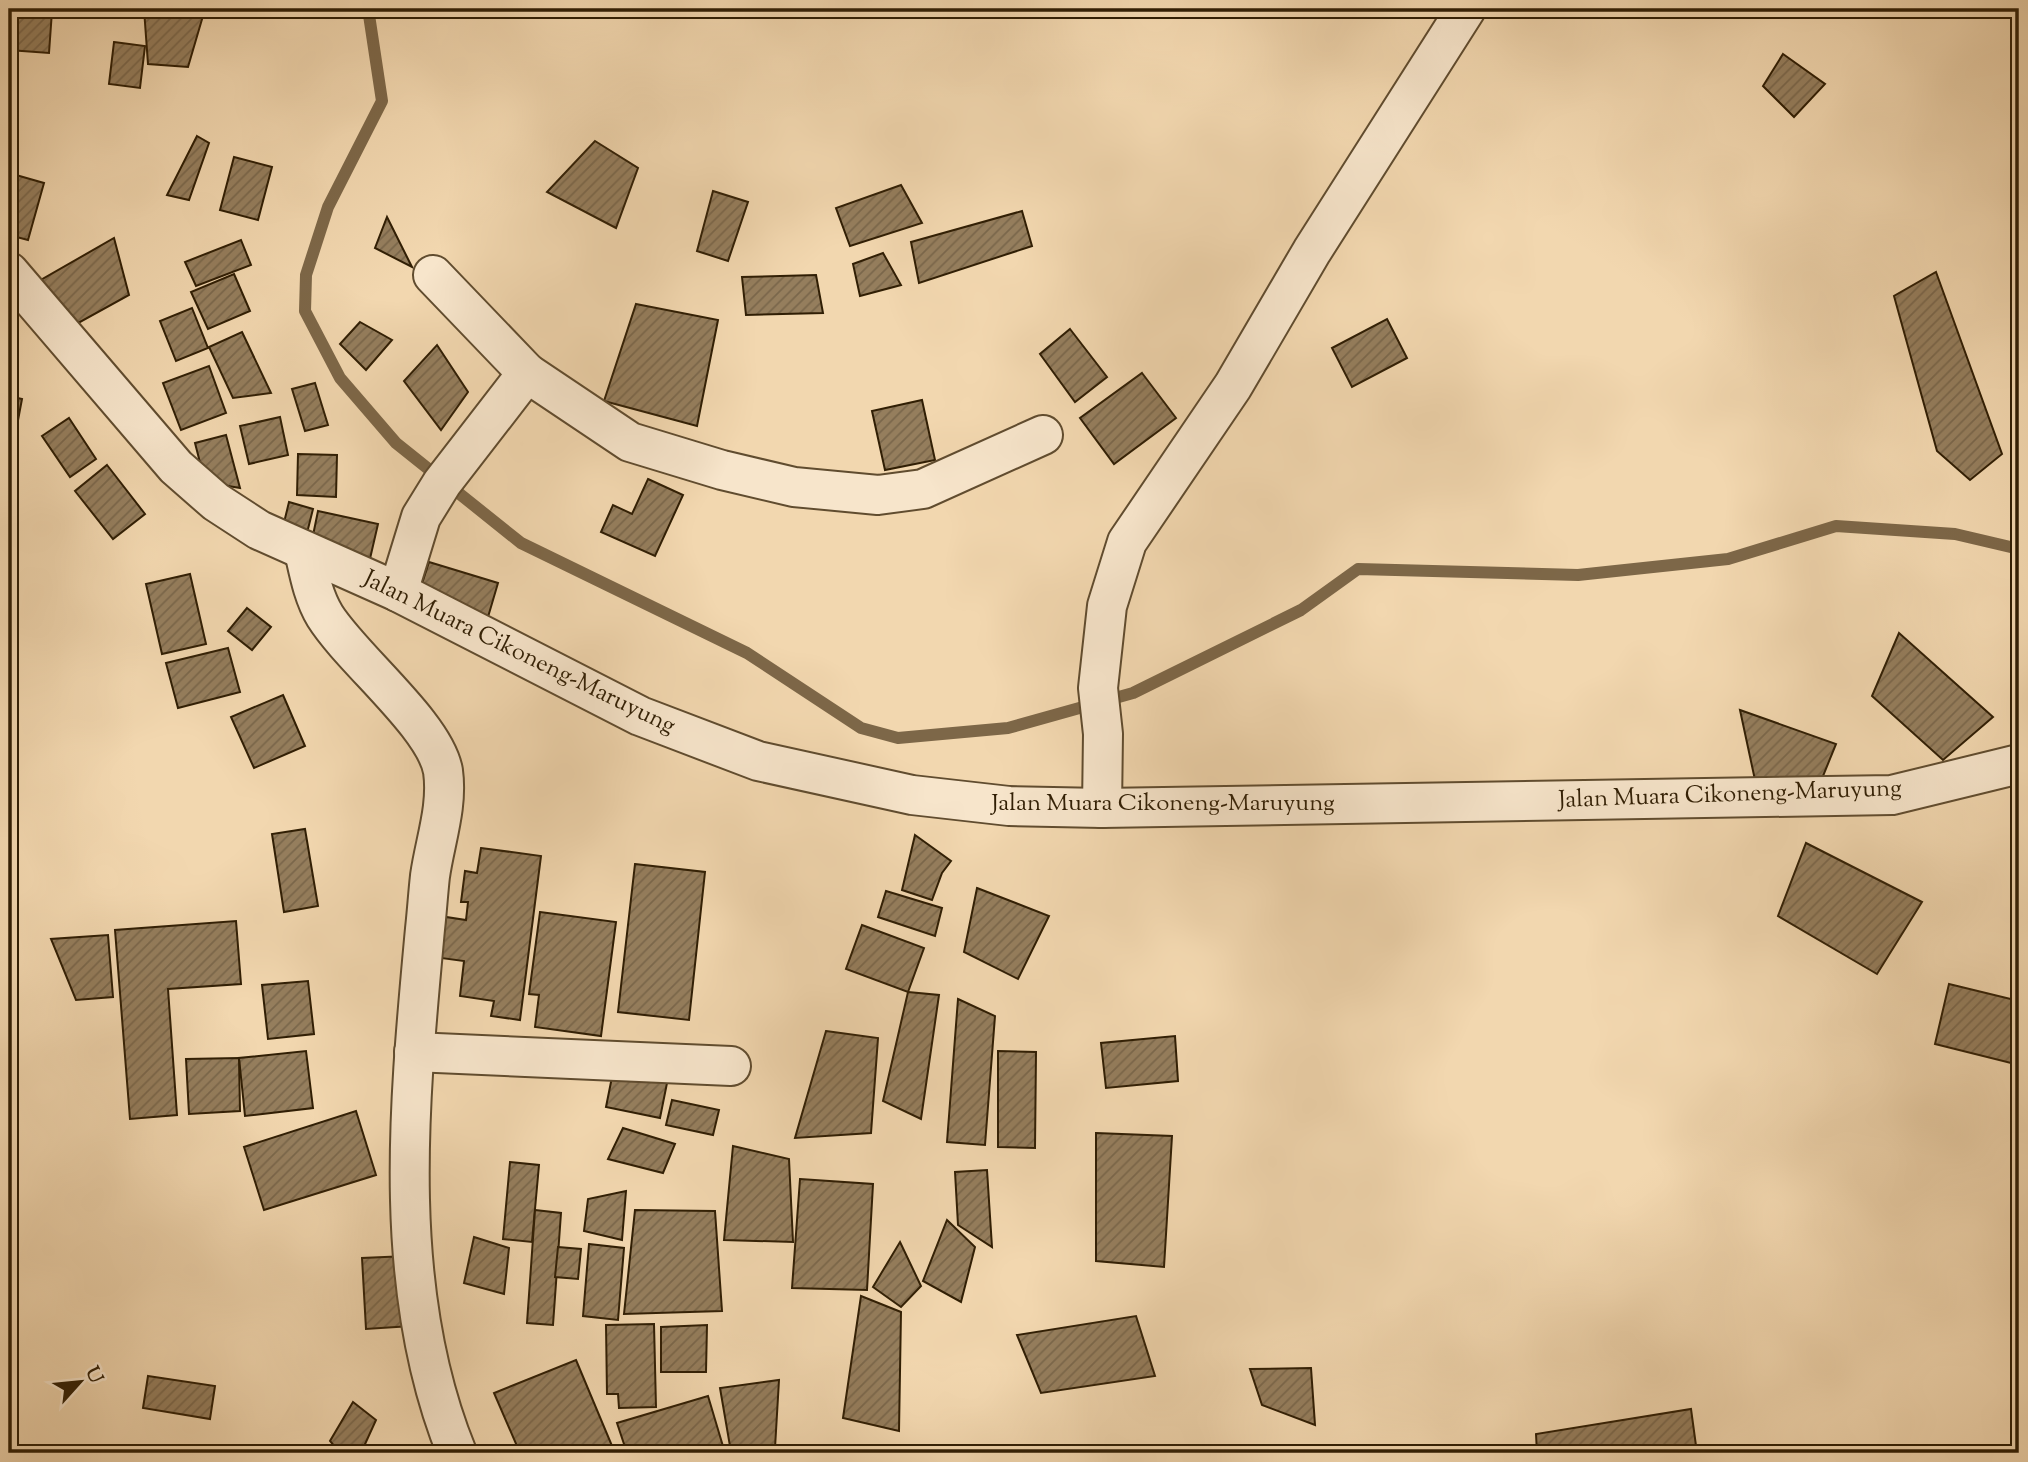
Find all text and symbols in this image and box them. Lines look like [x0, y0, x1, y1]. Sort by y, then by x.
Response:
street label: Jalan Muara Cikoneng-Maruyung [355, 562, 681, 744]
street label: Jalan Muara Cikoneng-Maruyung [1556, 772, 1903, 818]
street label: Jalan Muara Cikoneng-Maruyung [989, 787, 1335, 821]
north arrow [46, 1346, 116, 1416]
text: U [77, 1362, 109, 1389]

